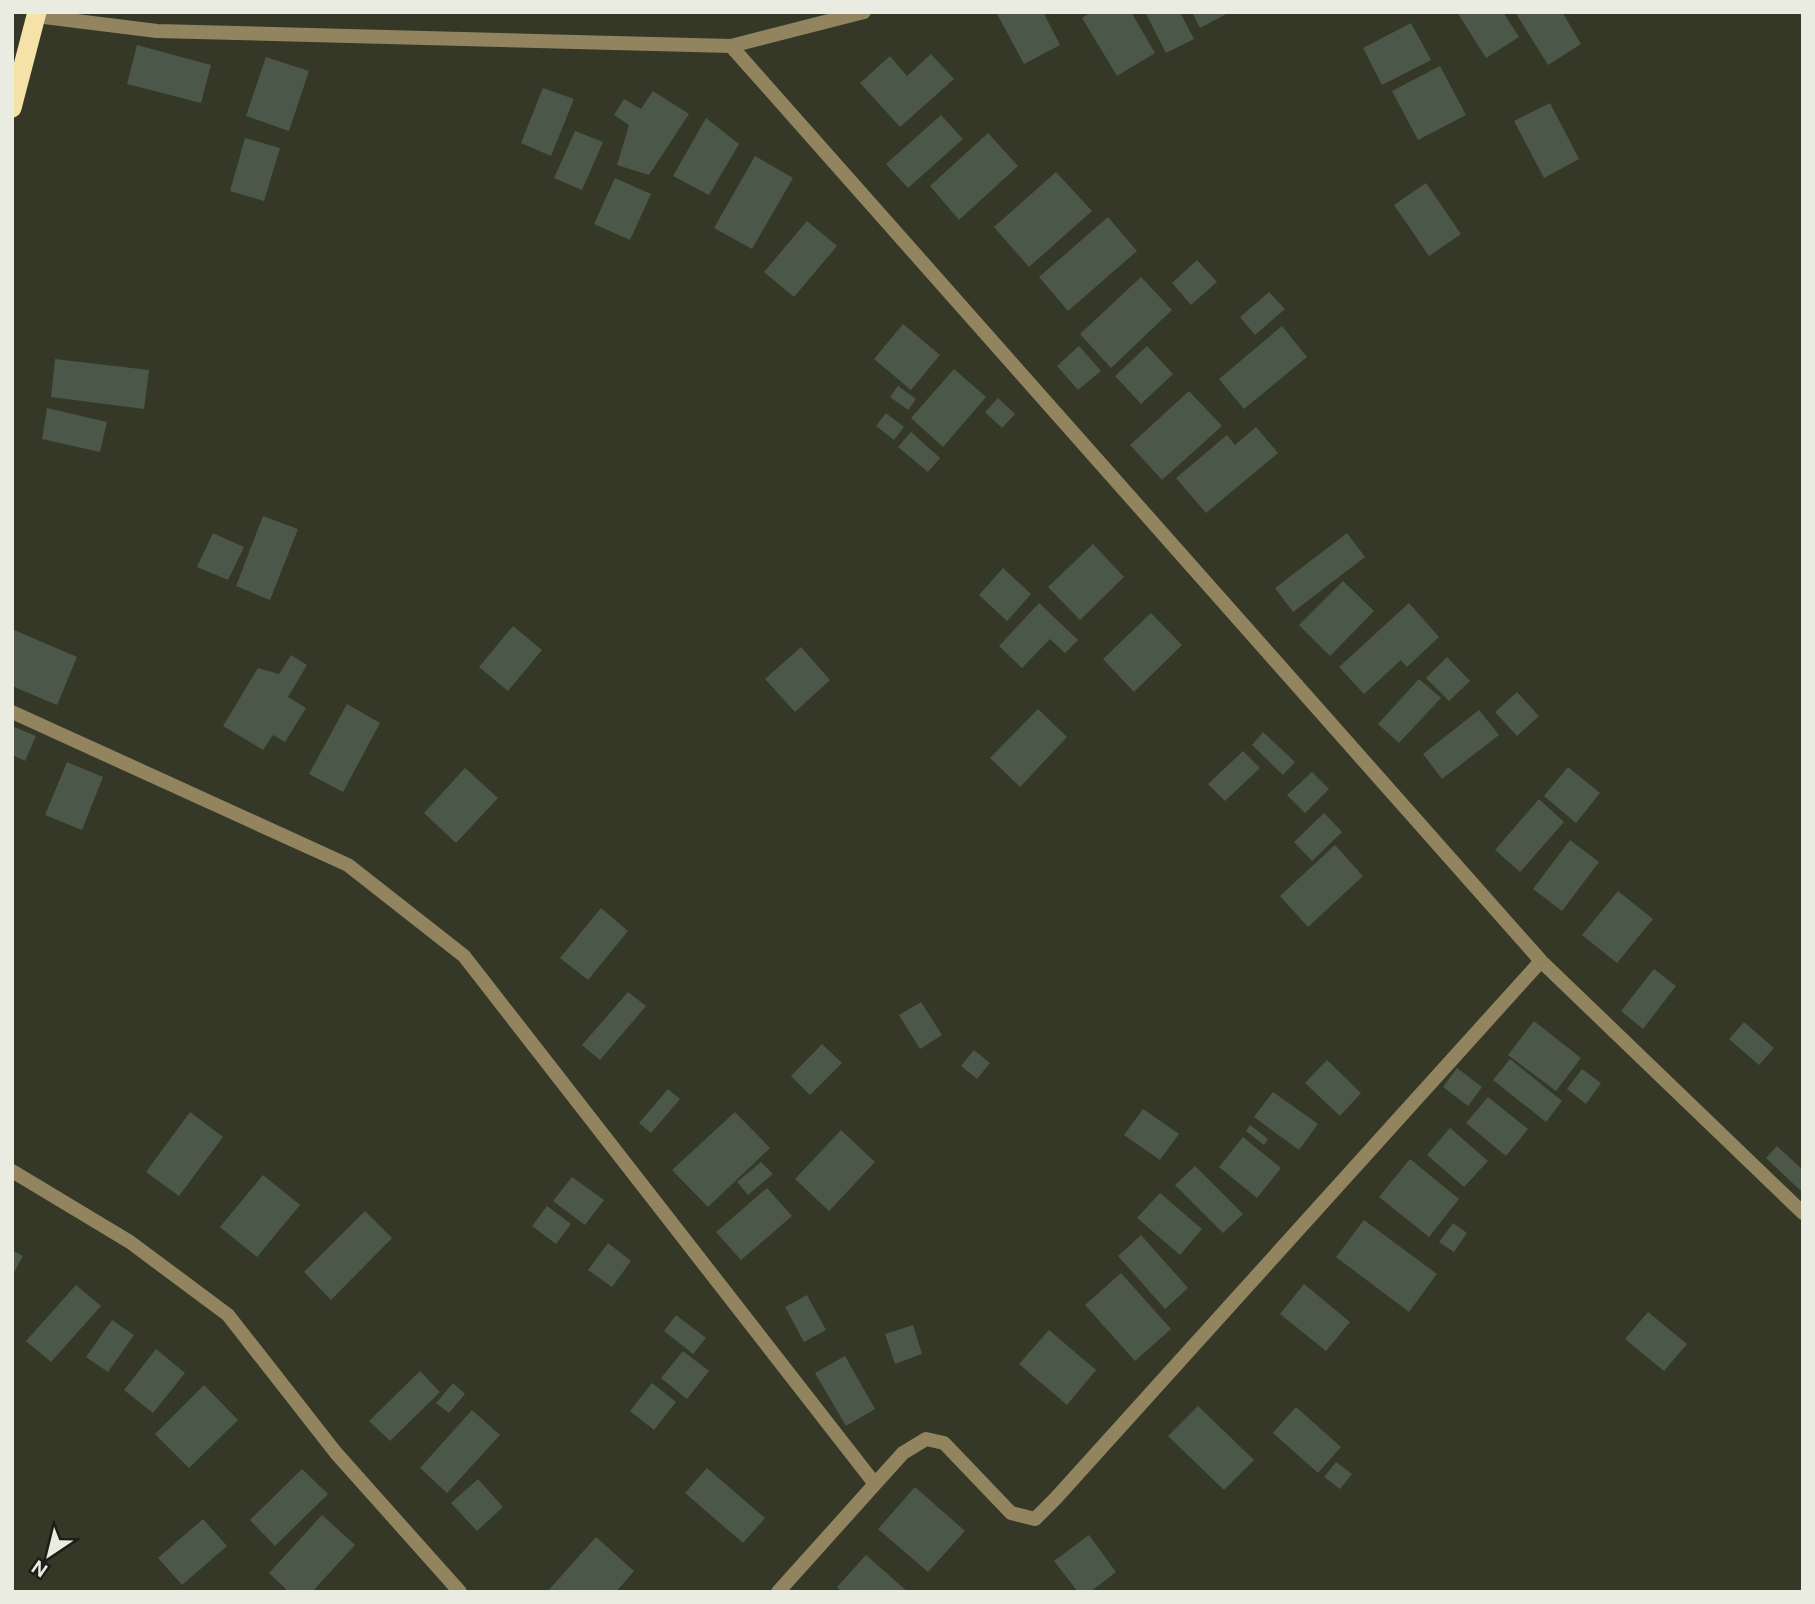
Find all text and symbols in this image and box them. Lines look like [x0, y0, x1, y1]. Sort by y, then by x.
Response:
north arrow [14, 1520, 84, 1590]
text: N [27, 1554, 52, 1583]

